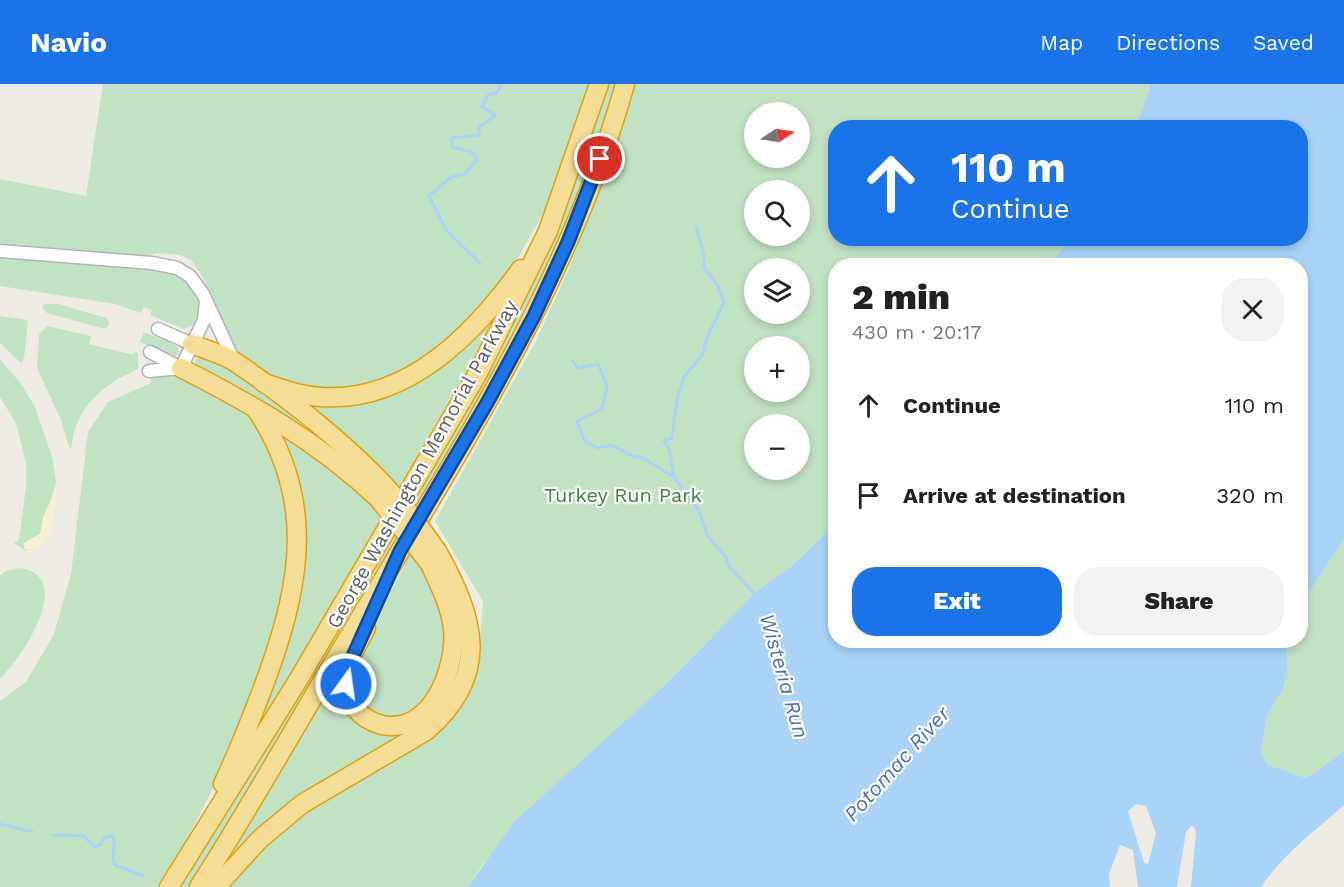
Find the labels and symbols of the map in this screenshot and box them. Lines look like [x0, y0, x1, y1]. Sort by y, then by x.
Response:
north arrow [744, 102, 810, 168]
pin [574, 133, 625, 184]
street label: George Washington Memorial Parkway [321, 295, 523, 632]
park label: Turkey Run Park [544, 483, 702, 507]
water label: Wisteria Run [755, 611, 814, 741]
position arrow [314, 652, 378, 716]
water label: Potomac River [838, 700, 955, 826]

